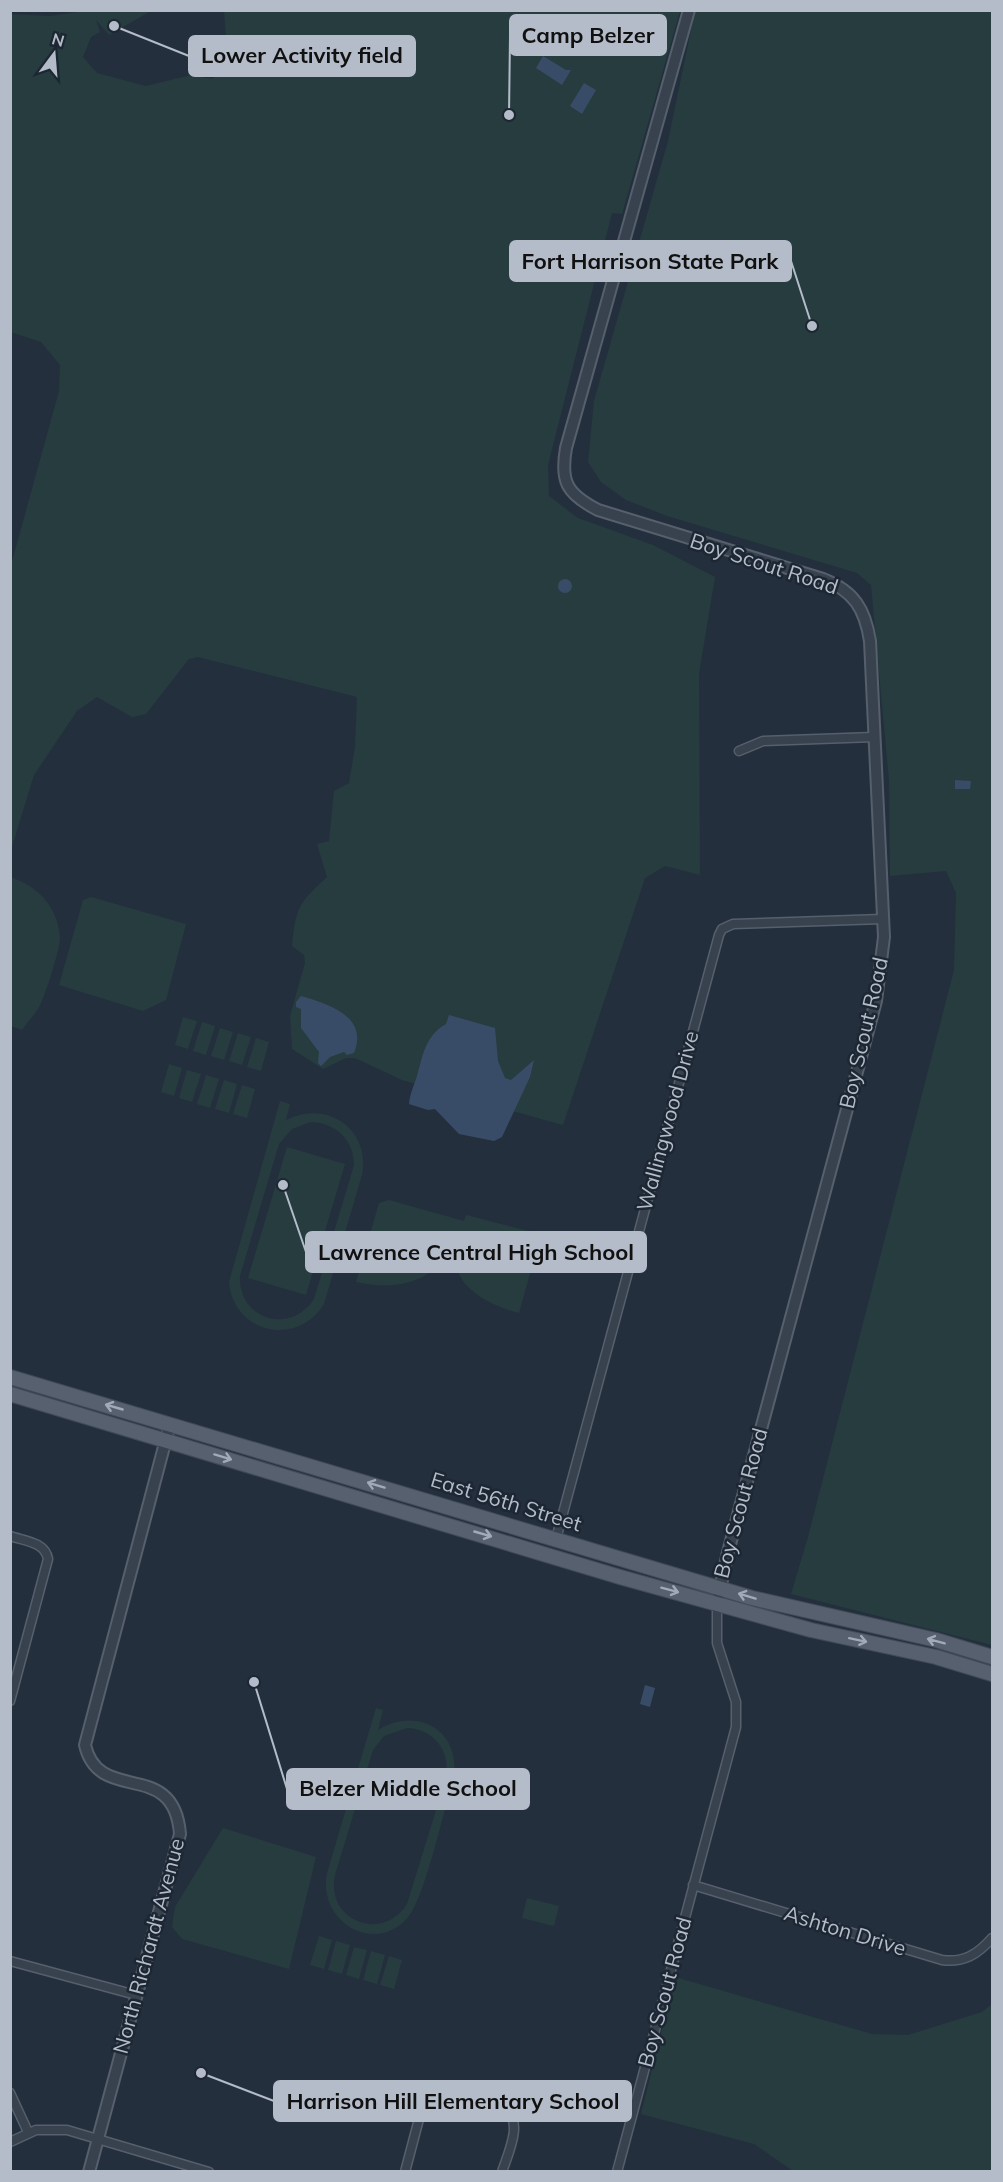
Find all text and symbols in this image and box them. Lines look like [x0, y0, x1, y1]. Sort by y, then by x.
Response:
callout: Camp Belzer [510, 15, 666, 55]
text: Camp Belzer [522, 21, 655, 49]
north arrow [24, 24, 84, 84]
text: N [50, 28, 67, 51]
callout: Lower Activity field [189, 36, 415, 76]
text: Lower Activity field [201, 41, 403, 69]
callout: Fort Harrison State Park [510, 241, 791, 281]
text: Fort Harrison State Park [522, 247, 779, 275]
street label: Boy Scout Road [687, 527, 842, 599]
street label: Boy Scout Road [833, 955, 893, 1111]
street label: Wallingwood Drive [630, 1028, 704, 1214]
callout: Lawrence Central High School [306, 1232, 646, 1272]
text: Lawrence Central High School [318, 1238, 634, 1266]
one-way arrow [105, 1401, 124, 1412]
street label: Boy Scout Road [707, 1425, 773, 1581]
one-way arrow [213, 1452, 232, 1463]
street label: East 56th Street [428, 1466, 585, 1536]
one-way arrow [367, 1479, 386, 1490]
one-way arrow [473, 1529, 492, 1540]
one-way arrow [660, 1585, 679, 1597]
one-way arrow [738, 1590, 757, 1601]
one-way arrow [849, 1634, 868, 1646]
one-way arrow [927, 1634, 946, 1646]
callout: Belzer Middle School [287, 1769, 529, 1809]
text: Belzer Middle School [299, 1774, 517, 1802]
street label: North Richardt Avenue [107, 1835, 189, 2056]
street label: Ashton Drive [781, 1899, 909, 1961]
street label: Boy Scout Road [631, 1914, 697, 2070]
callout: Harrison Hill Elementary School [274, 2081, 631, 2121]
text: Harrison Hill Elementary School [287, 2087, 619, 2115]

